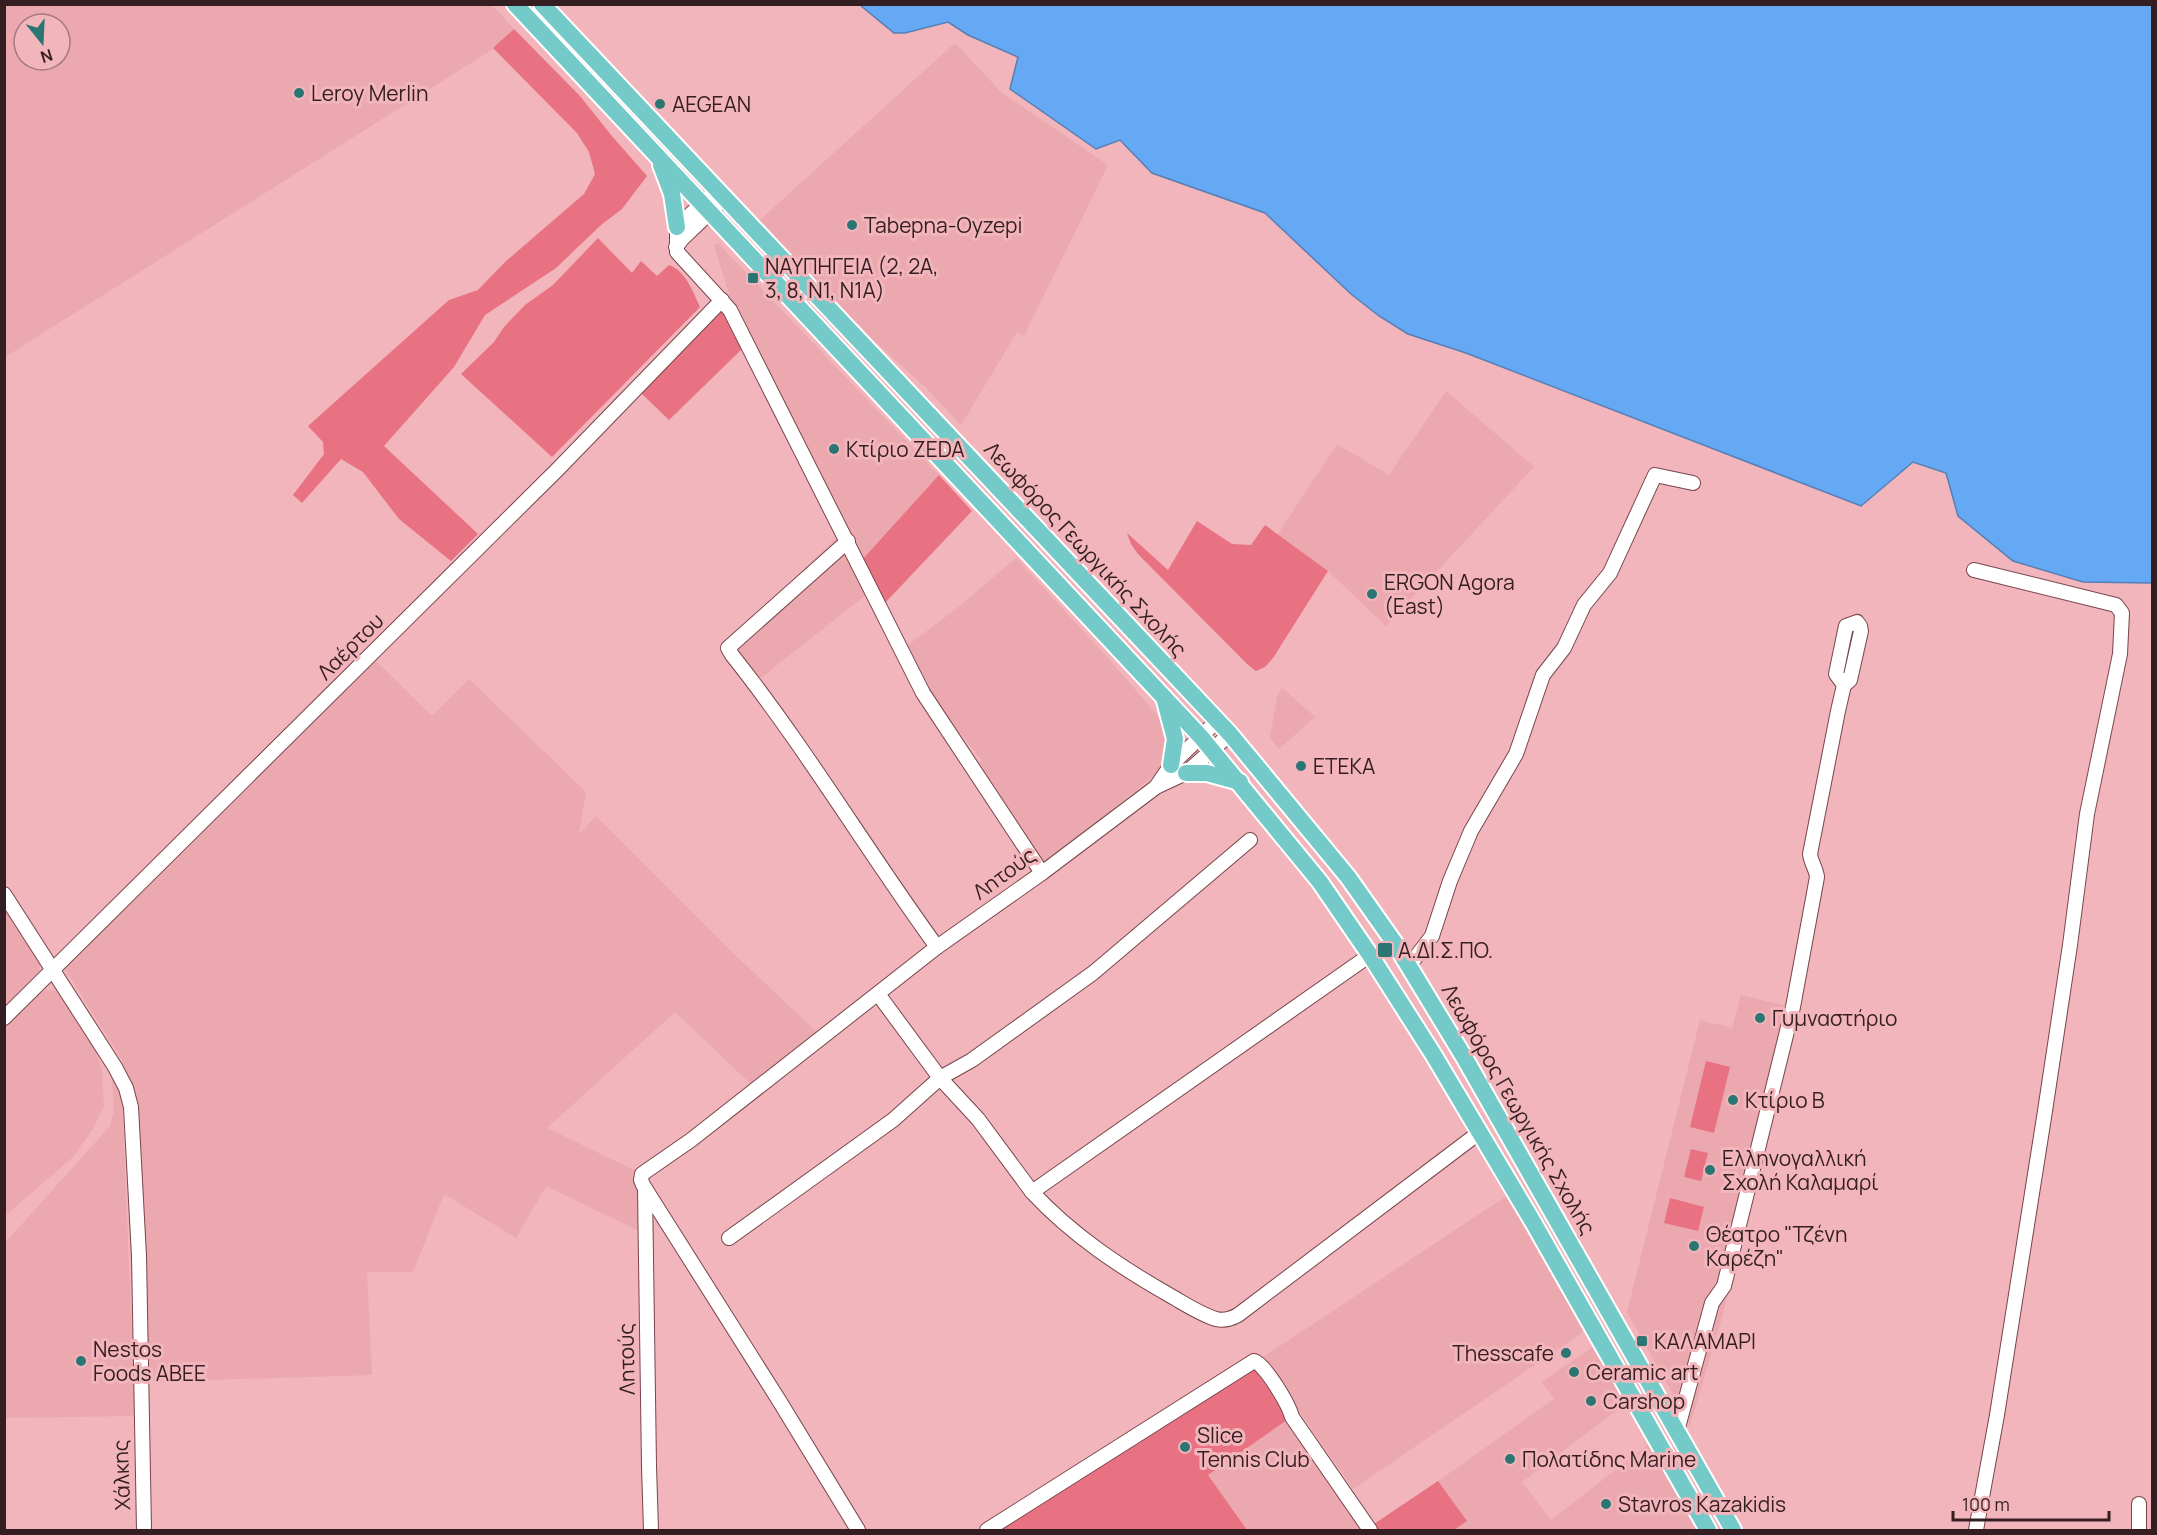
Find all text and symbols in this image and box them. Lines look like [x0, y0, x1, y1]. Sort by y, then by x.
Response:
north arrow [12, 12, 72, 72]
text: N [38, 44, 56, 69]
place label: Leroy Merlin [311, 79, 428, 107]
marker: Leroy Merlin [292, 86, 306, 100]
place label: AEGEAN [672, 90, 751, 118]
marker: AEGEAN [653, 97, 667, 111]
place label: Tabepna-Oyzepi [864, 211, 1022, 239]
marker: Tabepna-Oyzepi [845, 218, 859, 232]
place label: ΝΑΥΠΗΓΕΙΑ (2, 2Α, 3, 8, Ν1, Ν1Α) [765, 252, 939, 304]
marker: ΝΑΥΠΗΓΕΙΑ (2, 2Α, 3, 8, Ν1, Ν1Α) [746, 271, 760, 285]
place label: Κτίριο ZEDA [846, 435, 965, 463]
street label: Λεωφόρος Γεωργικής Σχολής [979, 435, 1193, 663]
marker: Κτίριο ZEDA [827, 442, 841, 456]
place label: ERGON Agora (East) [1384, 568, 1515, 620]
marker: ERGON Agora (East) [1365, 587, 1379, 601]
street label: Λαέρτου [311, 607, 389, 685]
place label: ΕΤΕΚΑ [1313, 752, 1375, 780]
marker: ΕΤΕΚΑ [1294, 759, 1308, 773]
street label: Λητούς [967, 841, 1041, 905]
place label: Α.ΔΙ.Σ.ΠΟ. [1398, 936, 1493, 964]
marker: Α.ΔΙ.Σ.ΠΟ. [1376, 941, 1394, 959]
street label: Λεωφόρος Γεωργικής Σχολής [1436, 979, 1602, 1239]
place label: Γυμναστήριο [1772, 1004, 1897, 1032]
marker: Γυμναστήριο [1753, 1011, 1767, 1025]
place label: Κτίριο Β [1745, 1086, 1825, 1114]
marker: Κτίριο Β [1726, 1093, 1740, 1107]
place label: Ελληνογαλλική Σχολή Καλαμαρί [1722, 1144, 1879, 1196]
marker: Ελληνογαλλική Σχολή Καλαμαρί [1703, 1163, 1717, 1177]
place label: Θέατρο "Τζένη Καρέζη" [1706, 1220, 1848, 1272]
marker: Θέατρο "Τζένη Καρέζη" [1687, 1239, 1701, 1253]
street label: Λητούς [611, 1323, 641, 1395]
place label: ΚΑΛΑΜΑΡΙ [1654, 1327, 1756, 1355]
marker: ΚΑΛΑΜΑΡΙ [1635, 1334, 1649, 1348]
place label: Nestos Foods ABEE [93, 1335, 206, 1387]
place label: Thesscafe [1452, 1339, 1554, 1367]
marker: Thesscafe [1559, 1346, 1573, 1360]
marker: Nestos Foods ABEE [74, 1354, 88, 1368]
place label: Ceramic art [1586, 1358, 1698, 1386]
marker: Ceramic art [1567, 1365, 1581, 1379]
place label: Carshop [1603, 1387, 1685, 1415]
marker: Carshop [1584, 1394, 1598, 1408]
place label: Slice Tennis Club [1197, 1421, 1310, 1473]
street label: Χάλκης [106, 1439, 136, 1511]
marker: Slice Tennis Club [1178, 1440, 1192, 1454]
place label: Πολατίδης Marine [1522, 1445, 1696, 1473]
marker: Πολατίδης Marine [1503, 1452, 1517, 1466]
scale bar [1953, 1484, 2109, 1522]
place label: Stavros Kazakidis [1618, 1490, 1786, 1518]
text: 100 m [1962, 1492, 2010, 1516]
marker: Stavros Kazakidis [1599, 1497, 1613, 1511]

